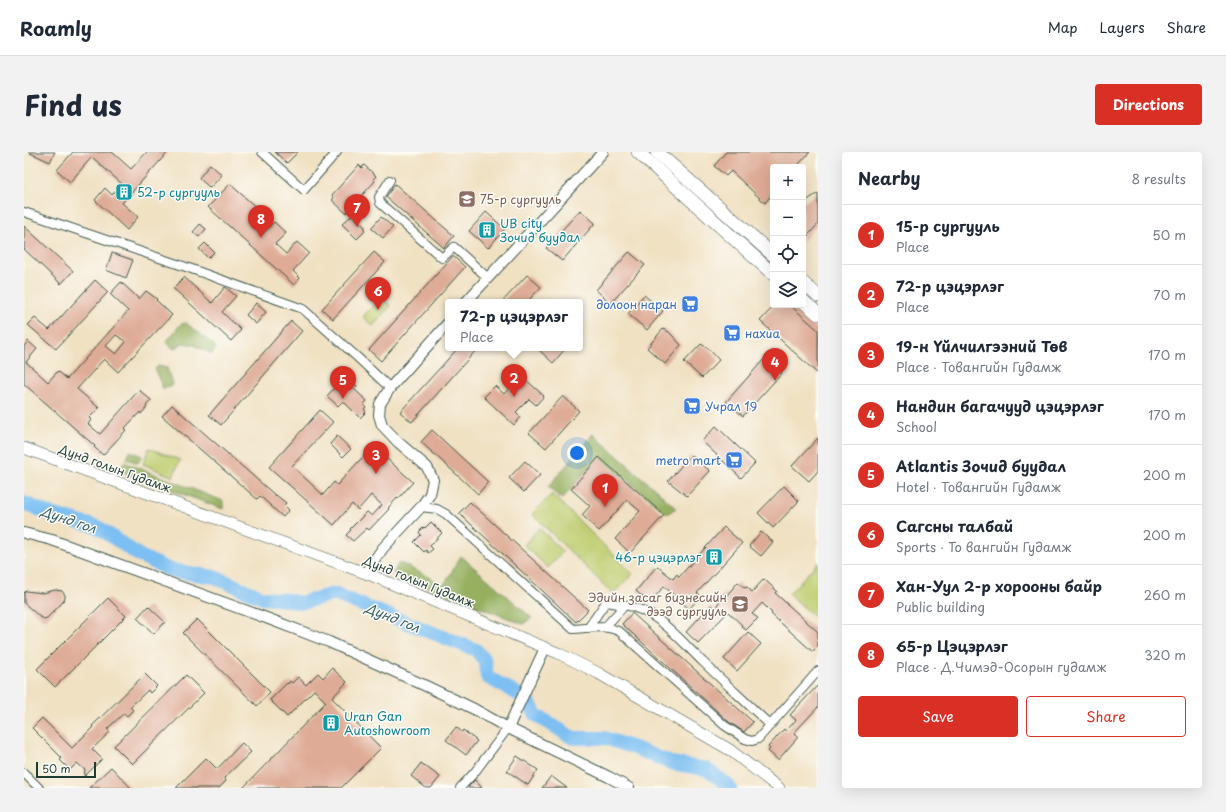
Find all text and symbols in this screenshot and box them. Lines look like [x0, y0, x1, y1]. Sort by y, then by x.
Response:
text: Roamly [20, 14, 92, 42]
text: Map [1048, 17, 1078, 38]
text: Layers [1100, 17, 1145, 38]
text: Share [1167, 17, 1206, 38]
text: Find us [24, 83, 122, 126]
button: Directions [1095, 84, 1202, 125]
map controls [770, 164, 806, 308]
button: + [770, 164, 806, 200]
text: Nearby [858, 165, 920, 191]
text: 8 results [1132, 169, 1186, 188]
building icon: 52-р сургууль [114, 182, 134, 202]
place label: 52-р сургууль [137, 183, 220, 201]
school or university icon: 75-р сургууль [457, 189, 477, 209]
place label: 75-р сургууль [480, 190, 561, 208]
pin: 7 [344, 194, 370, 227]
button: − [770, 200, 806, 236]
pin: 8 [248, 205, 274, 238]
place label: UB city Зочид буудал [500, 214, 580, 246]
text: 15-р сургууль [896, 214, 1000, 237]
building icon: UB city Зочид буудал [477, 220, 497, 240]
text: 1 [868, 225, 874, 244]
text: 50 m [1152, 225, 1186, 244]
button: locate [770, 236, 806, 272]
text: Place [896, 237, 929, 256]
button: layers [770, 272, 806, 308]
text: 72-р цэцэрлэг [896, 274, 1004, 297]
pin: 6 [365, 277, 391, 310]
text: 2 [866, 285, 876, 304]
text: 70 m [1153, 285, 1186, 304]
supermarket icon: долоон наран [680, 294, 700, 314]
place label: долоон наран [596, 295, 677, 313]
text: Place [896, 297, 929, 316]
popup [445, 299, 583, 351]
text: 72-р цэцэрлэг [460, 304, 568, 327]
supermarket icon: нахиа [722, 323, 742, 343]
place label: нахиа [745, 324, 780, 342]
text: Place [460, 327, 493, 346]
text: 19-н Үйлчилгээний Төв [896, 334, 1067, 357]
text: 3 [867, 345, 875, 364]
text: 170 m [1148, 345, 1186, 364]
pin: 4 [762, 348, 788, 381]
text: Place · Товангийн Гудамж [896, 357, 1061, 376]
pin: 2 [501, 364, 527, 397]
pin: 5 [330, 366, 356, 399]
text: Нандин багачууд цэцэрлэг [896, 394, 1104, 417]
supermarket icon: Учрал 19 [682, 396, 702, 416]
place label: Учрал 19 [705, 397, 757, 415]
text: 4 [867, 405, 875, 424]
text: 170 m [1148, 405, 1186, 424]
text: School [896, 417, 937, 436]
street label: Дунд голын Гудамж [56, 439, 174, 497]
pin: 3 [363, 441, 389, 474]
your location [567, 443, 587, 463]
supermarket icon: metro mart [724, 450, 744, 470]
place label: metro mart [656, 451, 721, 469]
text: Atlantis Зочид буудал [896, 454, 1066, 477]
text: 5 [867, 465, 875, 484]
text: 200 m [1143, 465, 1186, 484]
pin: 1 [592, 474, 618, 507]
text: Hotel · Товангийн Гудамж [896, 477, 1061, 496]
water label: Дунд гол [38, 500, 99, 537]
text: Сагсны талбай [896, 514, 1013, 537]
text: 6 [866, 525, 876, 544]
text: 200 m [1143, 525, 1186, 544]
text: Sports · То вангийн Гудамж [896, 537, 1071, 556]
building icon: 46-р цэцэрлэг [704, 547, 724, 567]
place label: 46-р цэцэрлэг [615, 548, 702, 566]
street label: Дунд голын Гудамж [360, 550, 477, 612]
text: Хан-Уул 2-р хорооны байр [896, 574, 1102, 597]
text: 7 [867, 585, 875, 604]
text: 260 m [1144, 585, 1186, 604]
place label: Эдийн засаг бизнесийн дээд сургууль [588, 588, 727, 620]
school or university icon: Эдийн засаг бизнесийн дээд сургууль [730, 594, 750, 614]
water label: Дунд гол [362, 597, 423, 637]
text: Public building [896, 597, 985, 616]
text: 65-р Цэцэрлэг [896, 634, 1008, 657]
text: 8 [867, 645, 875, 664]
text: 320 m [1144, 645, 1186, 664]
text: Place · Д.Чимэд-Осорын гудамж [896, 657, 1106, 676]
button: Save [858, 696, 1018, 737]
button: Share [1026, 696, 1186, 737]
place label: Uran Gan Autoshowroom [344, 707, 430, 739]
building icon: Uran Gan Autoshowroom [321, 713, 341, 733]
scale bar [36, 760, 96, 779]
text: 50 m [42, 760, 71, 777]

